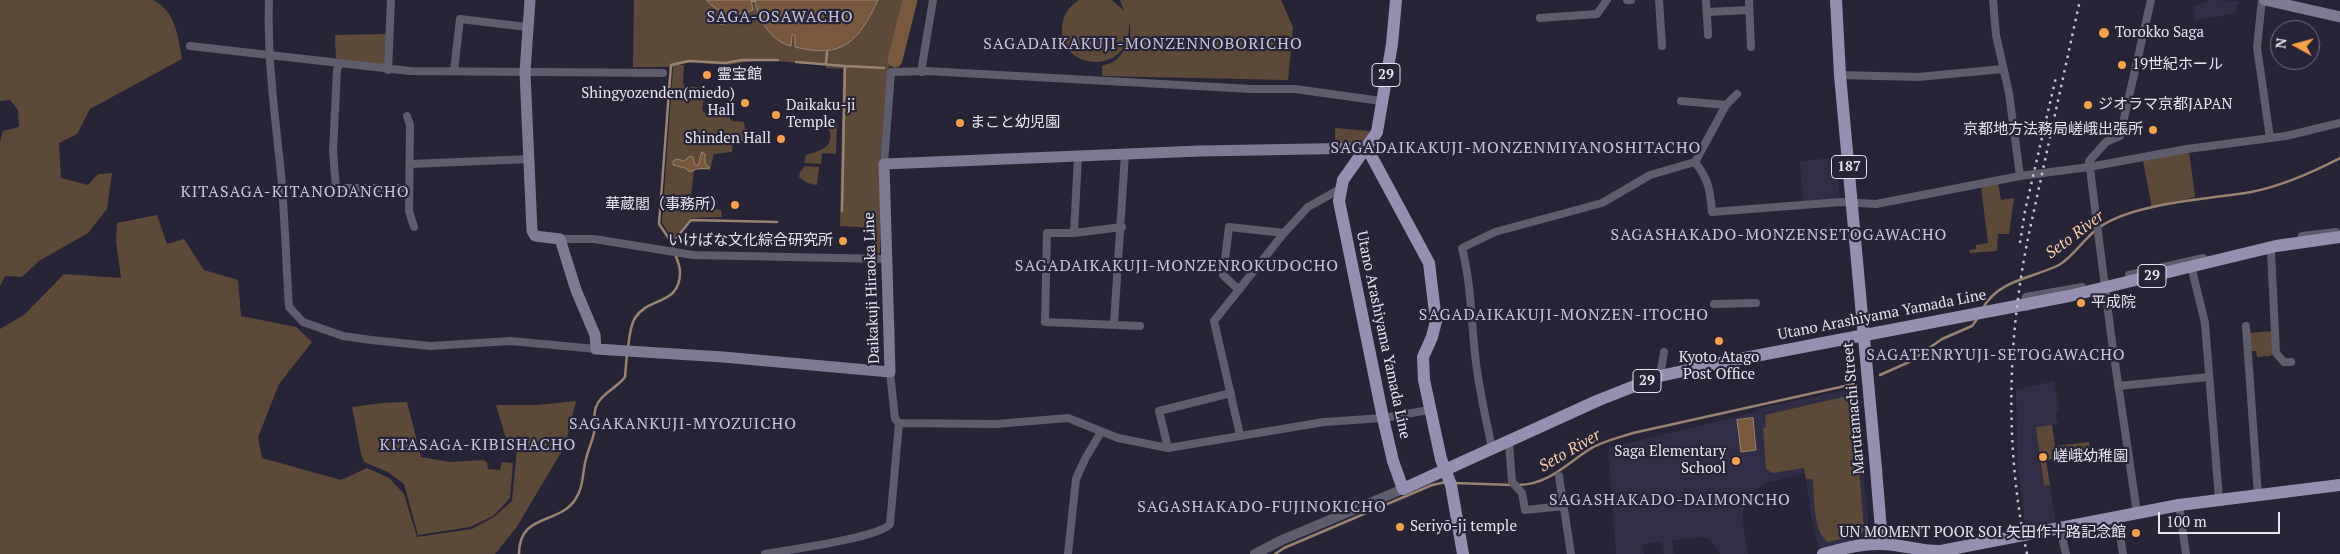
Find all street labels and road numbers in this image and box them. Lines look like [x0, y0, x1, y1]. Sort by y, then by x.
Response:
road number: 29 [1372, 64, 1400, 86]
road number: 187 [1832, 156, 1866, 178]
street label: Daikakuji Hiraoka Line [860, 212, 884, 364]
street label: Utano Arashiyama Yamada Line [1352, 229, 1414, 441]
road number: 29 [2138, 264, 2166, 288]
street label: Utano Arashiyama Yamada Line [1776, 286, 1988, 344]
street label: Marutamachi Street [1839, 341, 1869, 475]
road number: 29 [1633, 370, 1661, 392]

